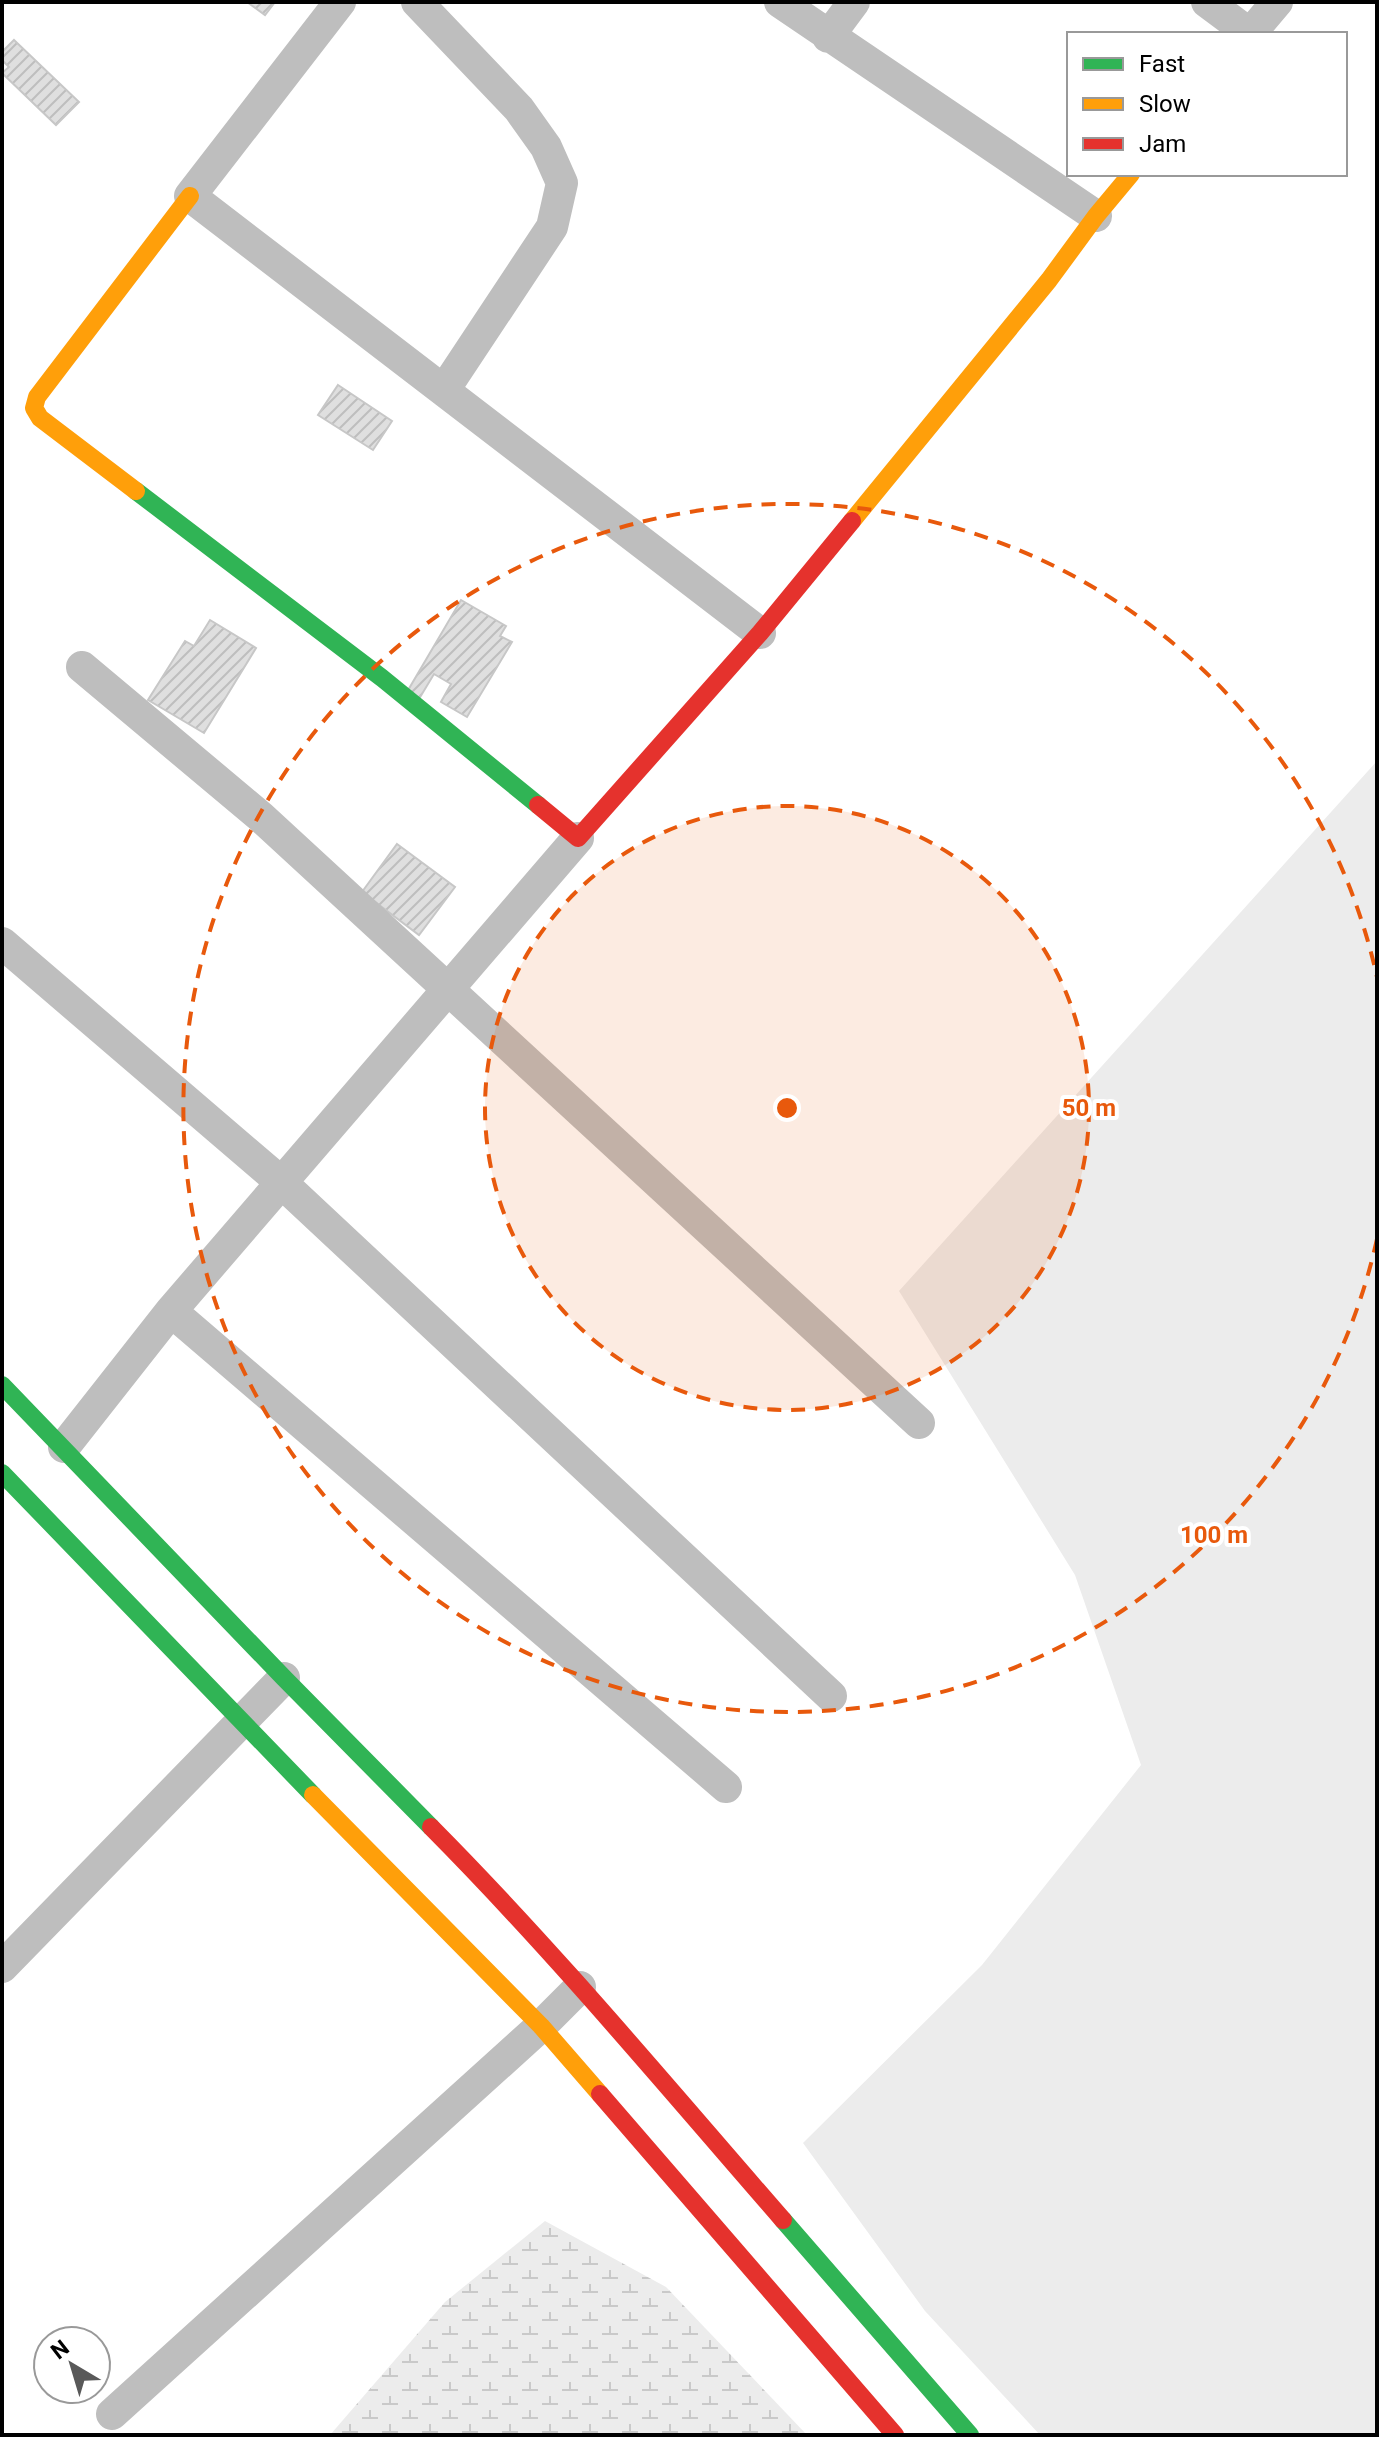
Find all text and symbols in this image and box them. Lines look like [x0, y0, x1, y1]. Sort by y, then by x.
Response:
legend [1067, 32, 1347, 176]
text: Fast [1139, 50, 1185, 78]
text: Slow [1139, 90, 1191, 118]
text: Jam [1139, 130, 1186, 158]
centre of rings [773, 1094, 801, 1122]
text: 50 m [1062, 1094, 1116, 1122]
text: 100 m [1180, 1521, 1248, 1549]
north arrow [32, 2325, 112, 2405]
text: N [46, 2335, 74, 2364]

